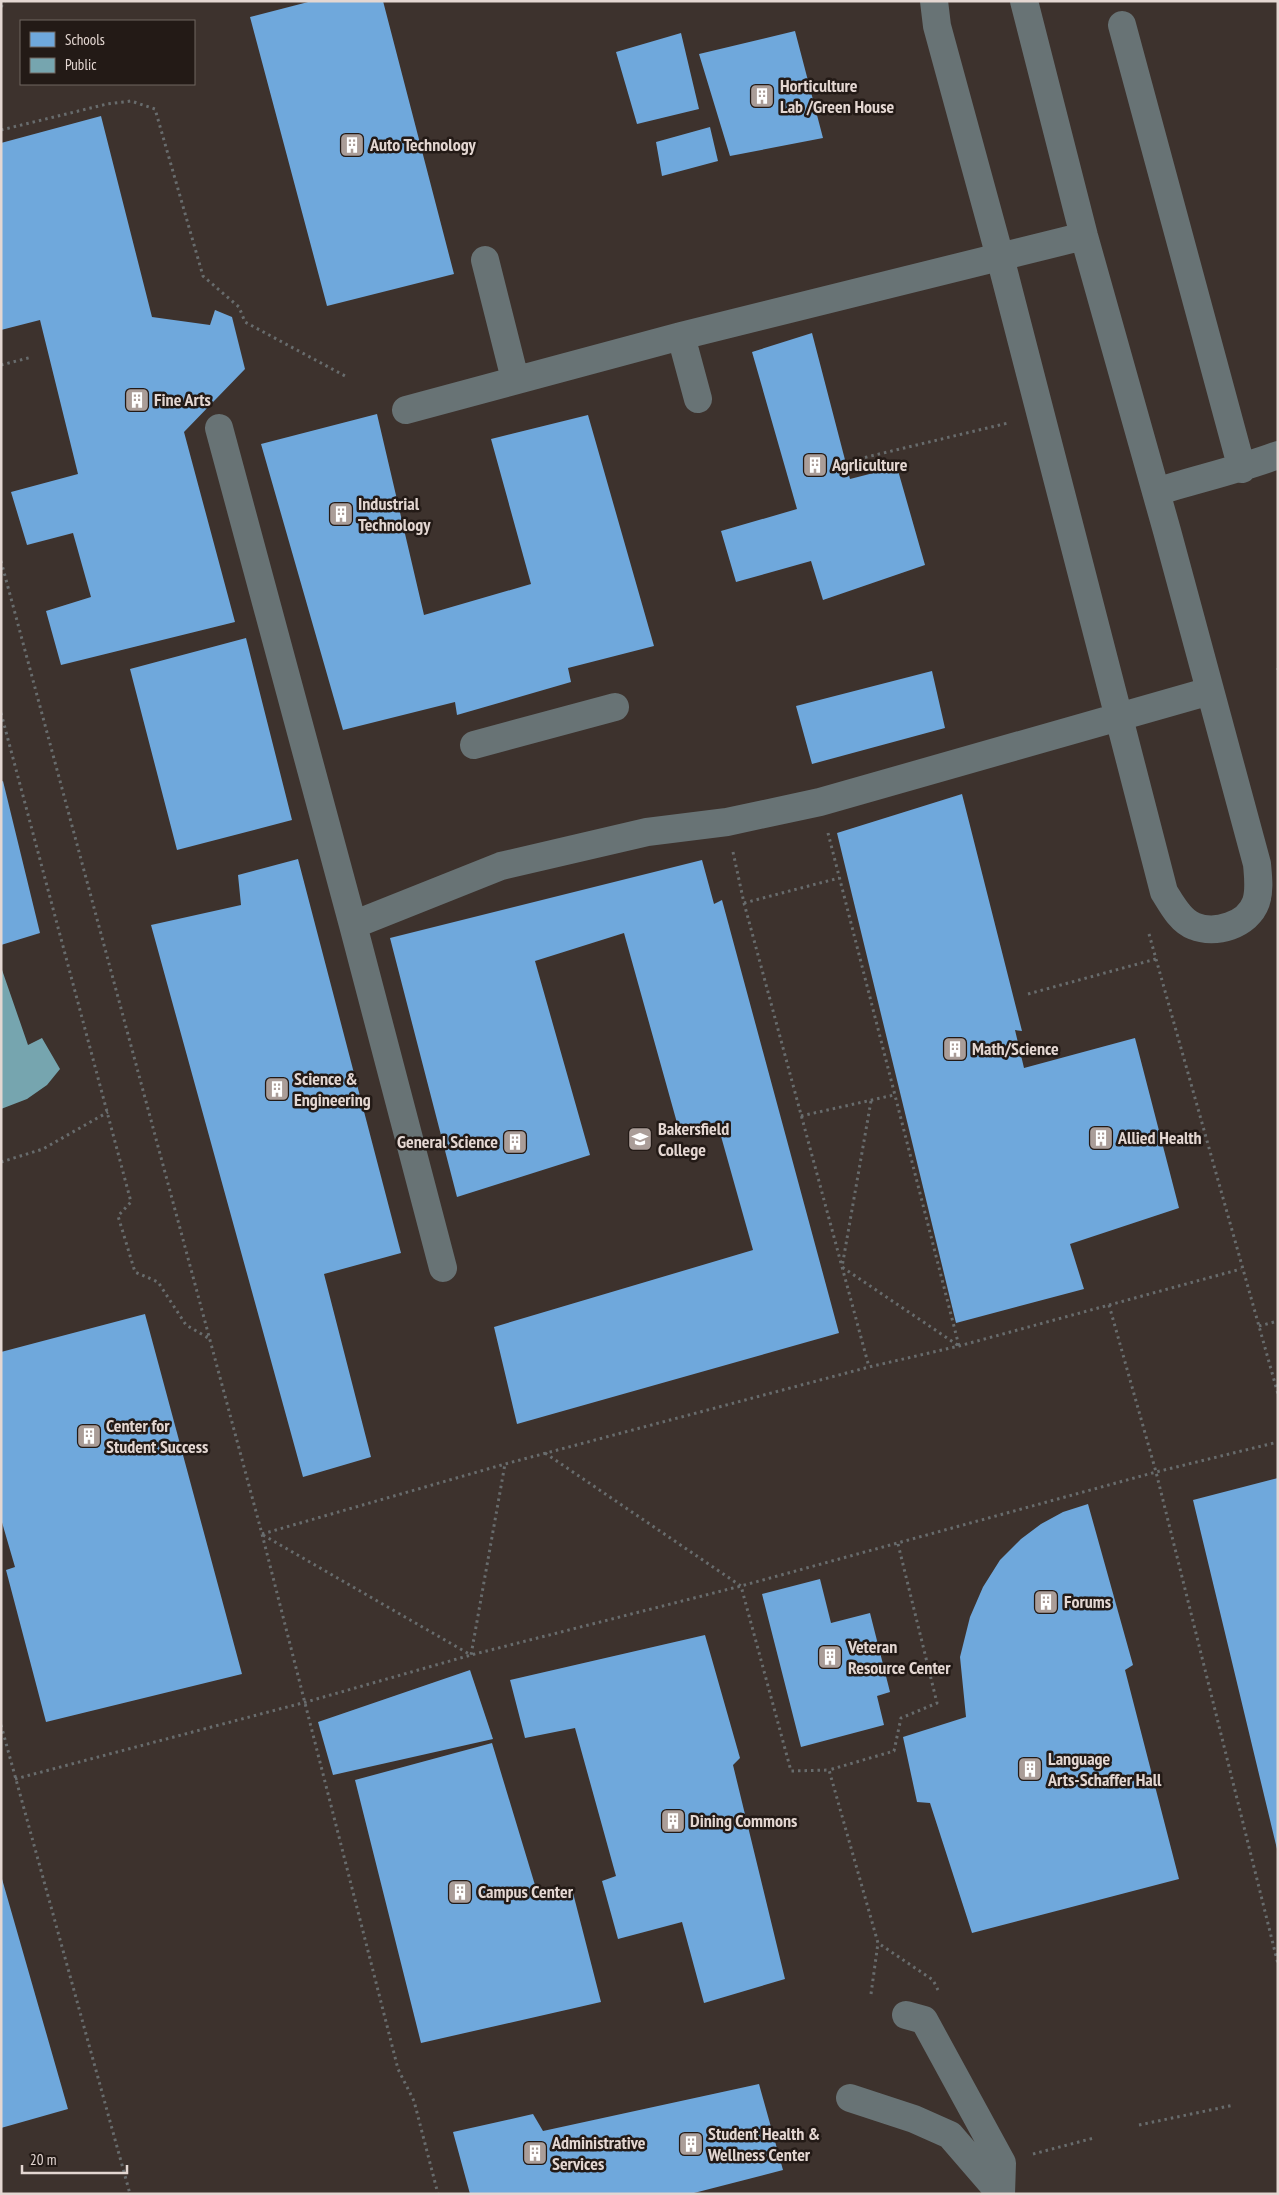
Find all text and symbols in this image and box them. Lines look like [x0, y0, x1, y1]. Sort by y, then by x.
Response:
legend [20, 20, 195, 85]
text: Schools [65, 30, 105, 49]
text: Public [65, 55, 97, 74]
place label: Horticulture Lab /Green House [780, 74, 894, 118]
building icon: Horticulture Lab /Green House [749, 83, 775, 109]
building icon: Auto Technology [339, 132, 365, 158]
place label: Auto Technology [369, 133, 477, 156]
building icon: Fine Arts [124, 387, 150, 413]
place label: Fine Arts [154, 388, 211, 411]
building icon: Agrliculture [802, 452, 828, 478]
place label: Agrliculture [831, 453, 908, 476]
place label: Industrial Technology [358, 492, 431, 536]
building icon: Industrial Technology [328, 501, 354, 527]
building icon: Math/Science [942, 1036, 968, 1062]
place label: Math/Science [972, 1037, 1059, 1060]
place label: Science & Engineering [294, 1067, 371, 1111]
building icon: Science & Engineering [264, 1076, 290, 1102]
place label: Bakersfield College [658, 1117, 729, 1161]
building icon: Allied Health [1088, 1125, 1114, 1151]
school or university icon: Bakersfield College [627, 1126, 653, 1152]
place label: Allied Health [1117, 1126, 1202, 1149]
building icon: General Science [502, 1129, 528, 1155]
place label: General Science [397, 1130, 498, 1153]
place label: Center for Student Success [106, 1414, 208, 1458]
building icon: Center for Student Success [76, 1423, 102, 1449]
building icon: Forums [1033, 1589, 1059, 1615]
place label: Forums [1064, 1590, 1111, 1613]
place label: Veteran Resource Center [847, 1635, 951, 1679]
building icon: Veteran Resource Center [817, 1644, 843, 1670]
place label: Language Arts-Schaffer Hall [1047, 1747, 1162, 1791]
building icon: Language Arts-Schaffer Hall [1017, 1756, 1043, 1782]
building icon: Dining Commons [660, 1808, 686, 1834]
place label: Dining Commons [690, 1809, 797, 1832]
building icon: Campus Center [447, 1879, 473, 1905]
place label: Campus Center [478, 1880, 574, 1903]
place label: Student Health & Wellness Center [707, 2122, 820, 2166]
place label: Administrative Services [551, 2131, 646, 2175]
building icon: Student Health & Wellness Center [678, 2131, 704, 2157]
building icon: Administrative Services [522, 2140, 548, 2166]
scale bar [22, 2142, 128, 2174]
text: 20 m [30, 2150, 56, 2169]

